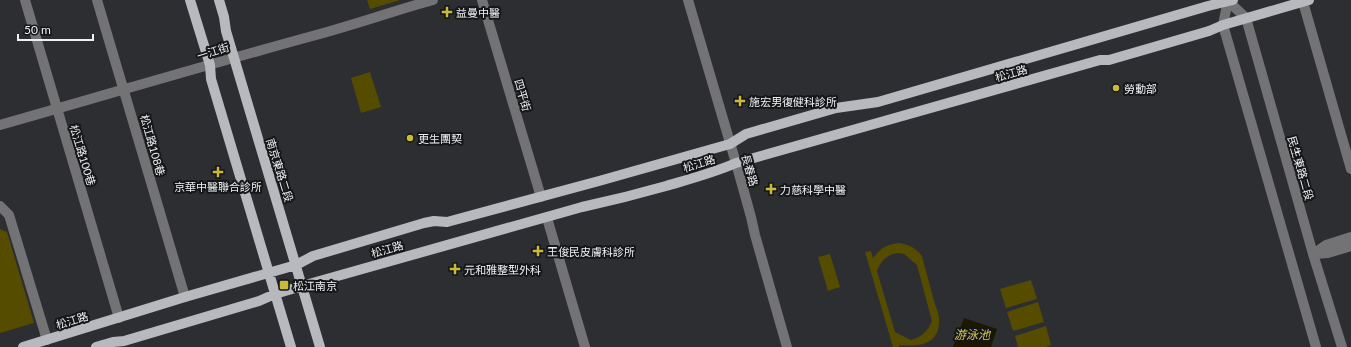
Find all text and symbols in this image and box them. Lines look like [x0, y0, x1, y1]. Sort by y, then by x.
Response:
marker: 益曼中醫 [441, 6, 453, 18]
place label: 益曼中醫 [456, 6, 500, 19]
scale bar [18, 16, 93, 42]
text: 50 m [24, 22, 51, 37]
street label: 一江街 [195, 40, 231, 62]
street label: 松江路 [993, 62, 1029, 84]
street label: 四平街 [512, 77, 534, 113]
place label: 勞動部 [1124, 82, 1157, 95]
marker: 勞動部 [1111, 83, 1121, 93]
marker: 施宏男復健科診所 [734, 95, 746, 107]
place label: 施宏男復健科診所 [749, 95, 837, 108]
street label: 松江路108巷 [138, 113, 168, 177]
street label: 松江路100巷 [68, 123, 98, 187]
place label: 更生團契 [418, 132, 462, 145]
marker: 更生團契 [405, 133, 415, 143]
street label: 民生東路二段 [1286, 134, 1316, 202]
street label: 南京東路二段 [264, 137, 296, 203]
street label: 松江路 [681, 152, 717, 174]
street label: 長春路 [739, 152, 761, 188]
marker: 京華中醫聯合診所 [212, 166, 224, 178]
place label: 京華中醫聯合診所 [174, 180, 262, 193]
marker: 力慈科學中醫 [765, 183, 777, 195]
place label: 力慈科學中醫 [780, 183, 846, 196]
street label: 松江路 [369, 238, 405, 260]
marker: 王俊民皮膚科診所 [532, 245, 544, 257]
place label: 王俊民皮膚科診所 [547, 245, 635, 258]
marker: 元和雅整型外科 [449, 263, 461, 275]
place label: 元和雅整型外科 [464, 263, 541, 276]
marker: 松江南京 [278, 279, 290, 291]
place label: 松江南京 [293, 279, 337, 292]
street label: 松江路 [54, 309, 90, 331]
water label: 游泳池 [954, 327, 992, 342]

